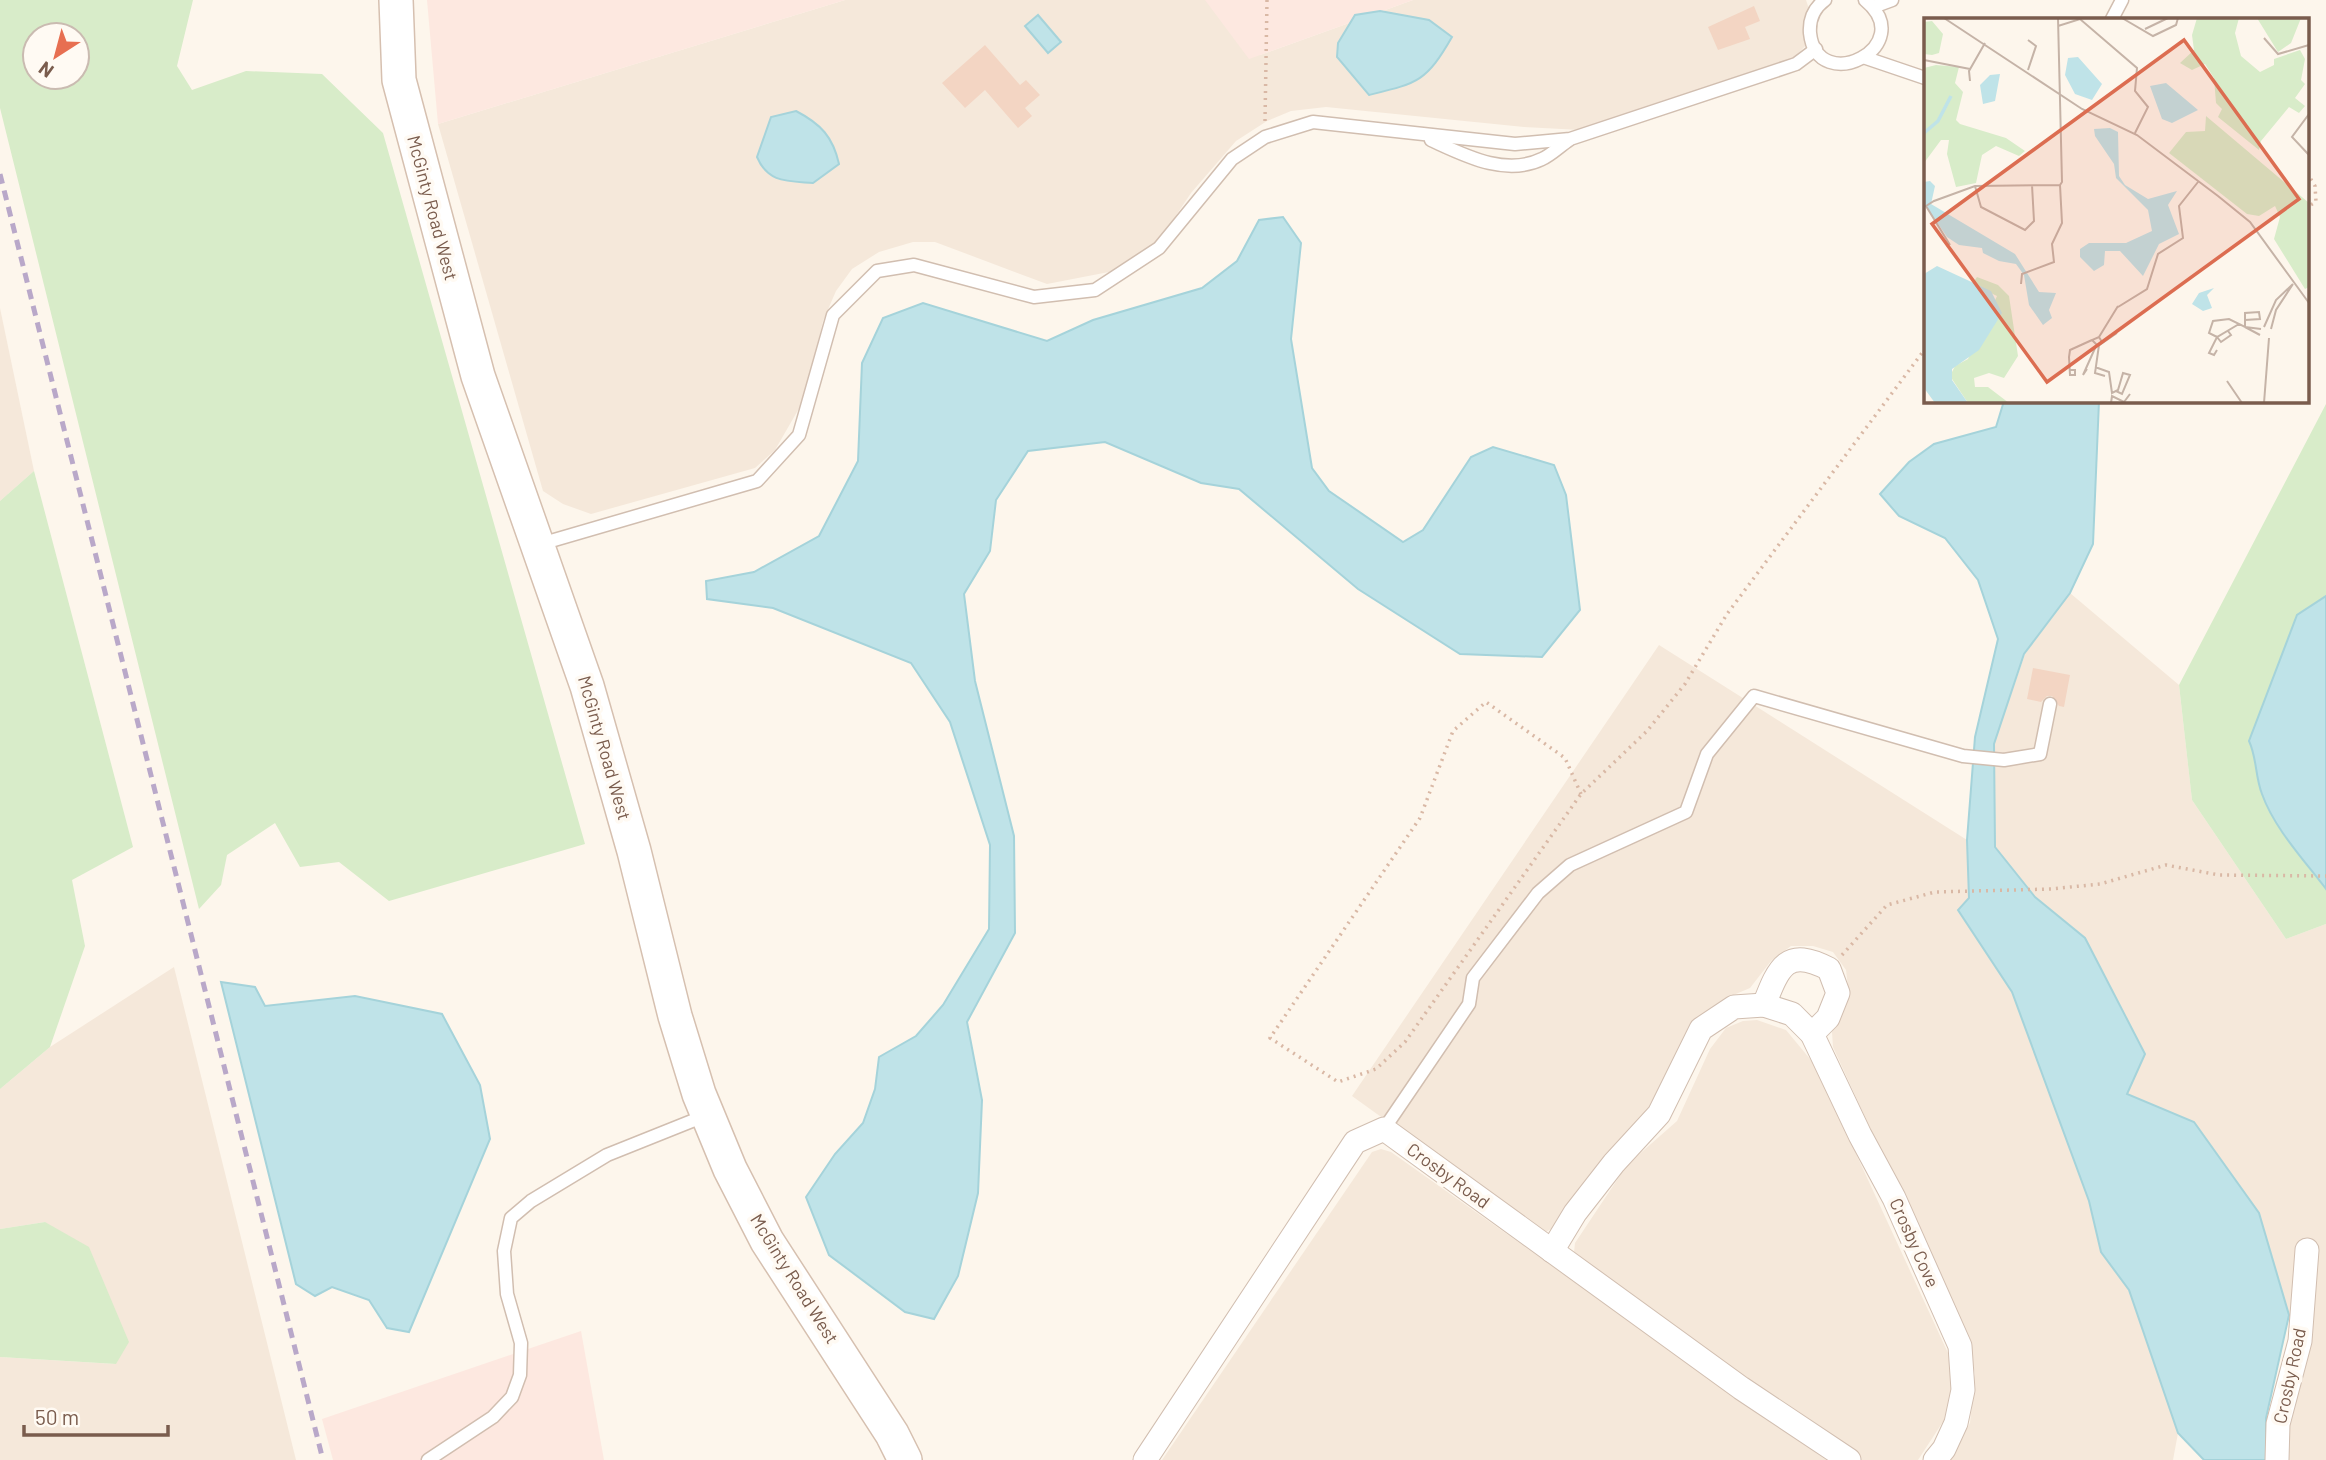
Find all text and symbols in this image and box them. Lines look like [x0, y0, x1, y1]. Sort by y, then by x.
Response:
inset map [1924, 18, 2308, 402]
north arrow [21, 21, 91, 91]
text: N [34, 57, 58, 83]
street label: McGinty Road West [403, 133, 463, 283]
street label: McGinty Road West [574, 673, 636, 822]
street label: Crosby Road [1403, 1138, 1494, 1213]
street label: Crosby Cove [1885, 1194, 1944, 1291]
street label: McGinty Road West [746, 1209, 844, 1347]
street label: Crosby Road [2268, 1326, 2310, 1426]
scale bar [24, 1394, 168, 1438]
text: 50 m [35, 1404, 79, 1429]

